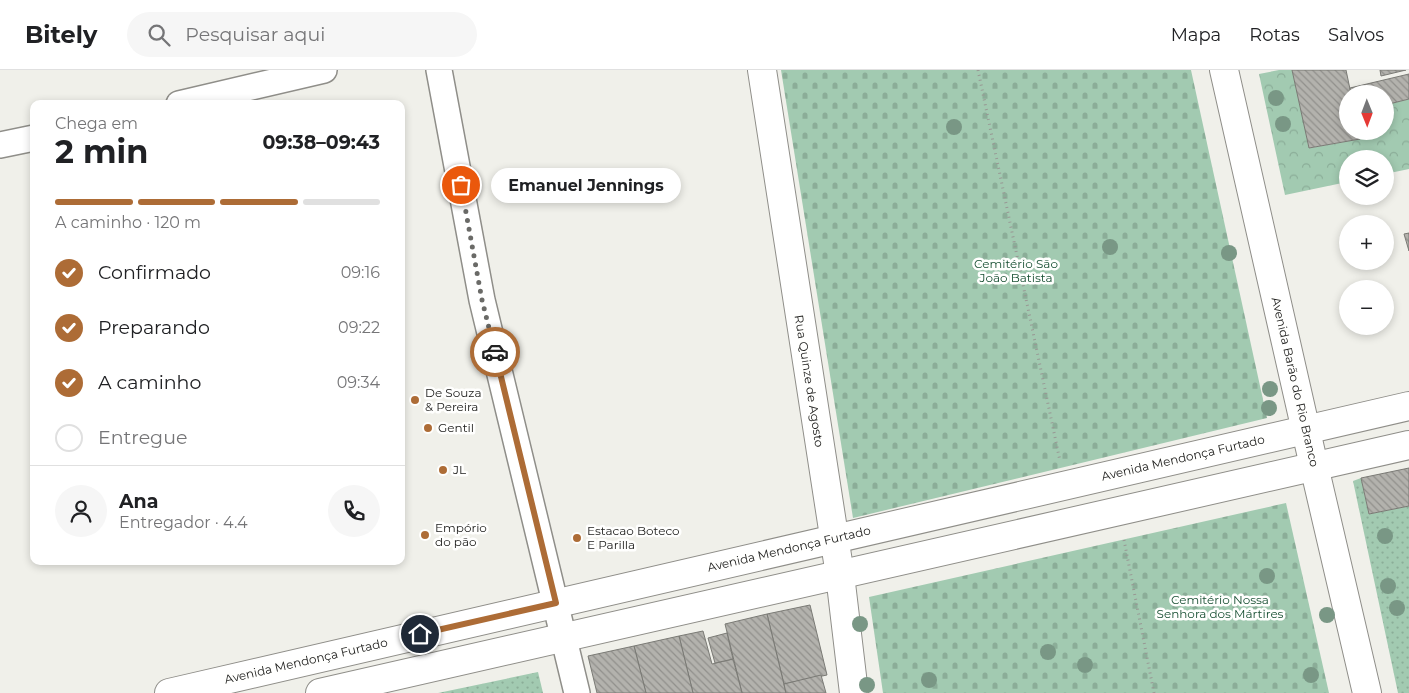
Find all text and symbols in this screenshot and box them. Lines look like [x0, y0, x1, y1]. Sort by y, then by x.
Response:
search box [127, 12, 477, 57]
text: Bitely [25, 20, 97, 49]
icon: search [145, 21, 173, 49]
text: Pesquisar aqui [185, 23, 325, 46]
text: Mapa [1171, 24, 1221, 46]
text: Rotas [1249, 24, 1300, 46]
text: Salvos [1328, 24, 1384, 46]
north arrow [1339, 85, 1394, 140]
map controls [1339, 85, 1394, 335]
text: Chega em [55, 114, 138, 133]
text: 09:38–09:43 [262, 131, 380, 154]
text: 2 min [55, 132, 148, 171]
button: layers [1339, 150, 1394, 205]
pin [440, 164, 482, 206]
callout: Emanuel Jennings [491, 168, 681, 202]
icon: bag [447, 171, 475, 199]
text: Emanuel Jennings [508, 176, 664, 195]
text: A caminho · 120 m [55, 213, 201, 232]
button: + [1339, 215, 1394, 270]
park label: Cemitério São João Batista [974, 256, 1058, 285]
icon: check [55, 259, 83, 287]
text: Confirmado [98, 261, 211, 284]
text: 09:16 [341, 263, 380, 282]
button: − [1339, 280, 1394, 335]
street label: Avenida Barão do Rio Branco [1269, 295, 1322, 468]
icon: check [55, 314, 83, 342]
street label: Rua Quinze de Agosto [792, 314, 827, 448]
text: Preparando [98, 316, 210, 339]
text: 09:22 [338, 318, 380, 337]
courier [470, 327, 520, 377]
icon: car [481, 338, 509, 366]
icon: check [55, 369, 83, 397]
text: A caminho [98, 371, 201, 394]
text: 09:34 [337, 373, 380, 392]
place label: De Souza & Pereira [425, 385, 482, 414]
marker: De Souza & Pereira [409, 394, 421, 406]
place label: Gentil [438, 420, 474, 435]
marker: Gentil [422, 422, 434, 434]
text: Entregue [98, 426, 187, 449]
street label: Avenida Mendonça Furtado [1100, 431, 1266, 484]
place label: JL [452, 462, 466, 477]
marker: JL [437, 464, 449, 476]
button: person [55, 485, 107, 537]
button: phone [328, 485, 380, 537]
text: Ana [119, 490, 158, 513]
text: Entregador · 4.4 [119, 513, 248, 532]
place label: Empório do pão [435, 520, 487, 549]
street label: Avenida Mendonça Furtado [706, 522, 872, 575]
place label: Estacao Boteco E Parilla [587, 523, 680, 552]
marker: Empório do pão [419, 529, 431, 541]
marker: Estacao Boteco E Parilla [571, 532, 583, 544]
park label: Cemitério Nossa Senhora dos Mártires [1157, 592, 1284, 621]
pin [399, 613, 441, 655]
icon: home [406, 620, 434, 648]
street label: Avenida Mendonça Furtado [223, 634, 389, 687]

